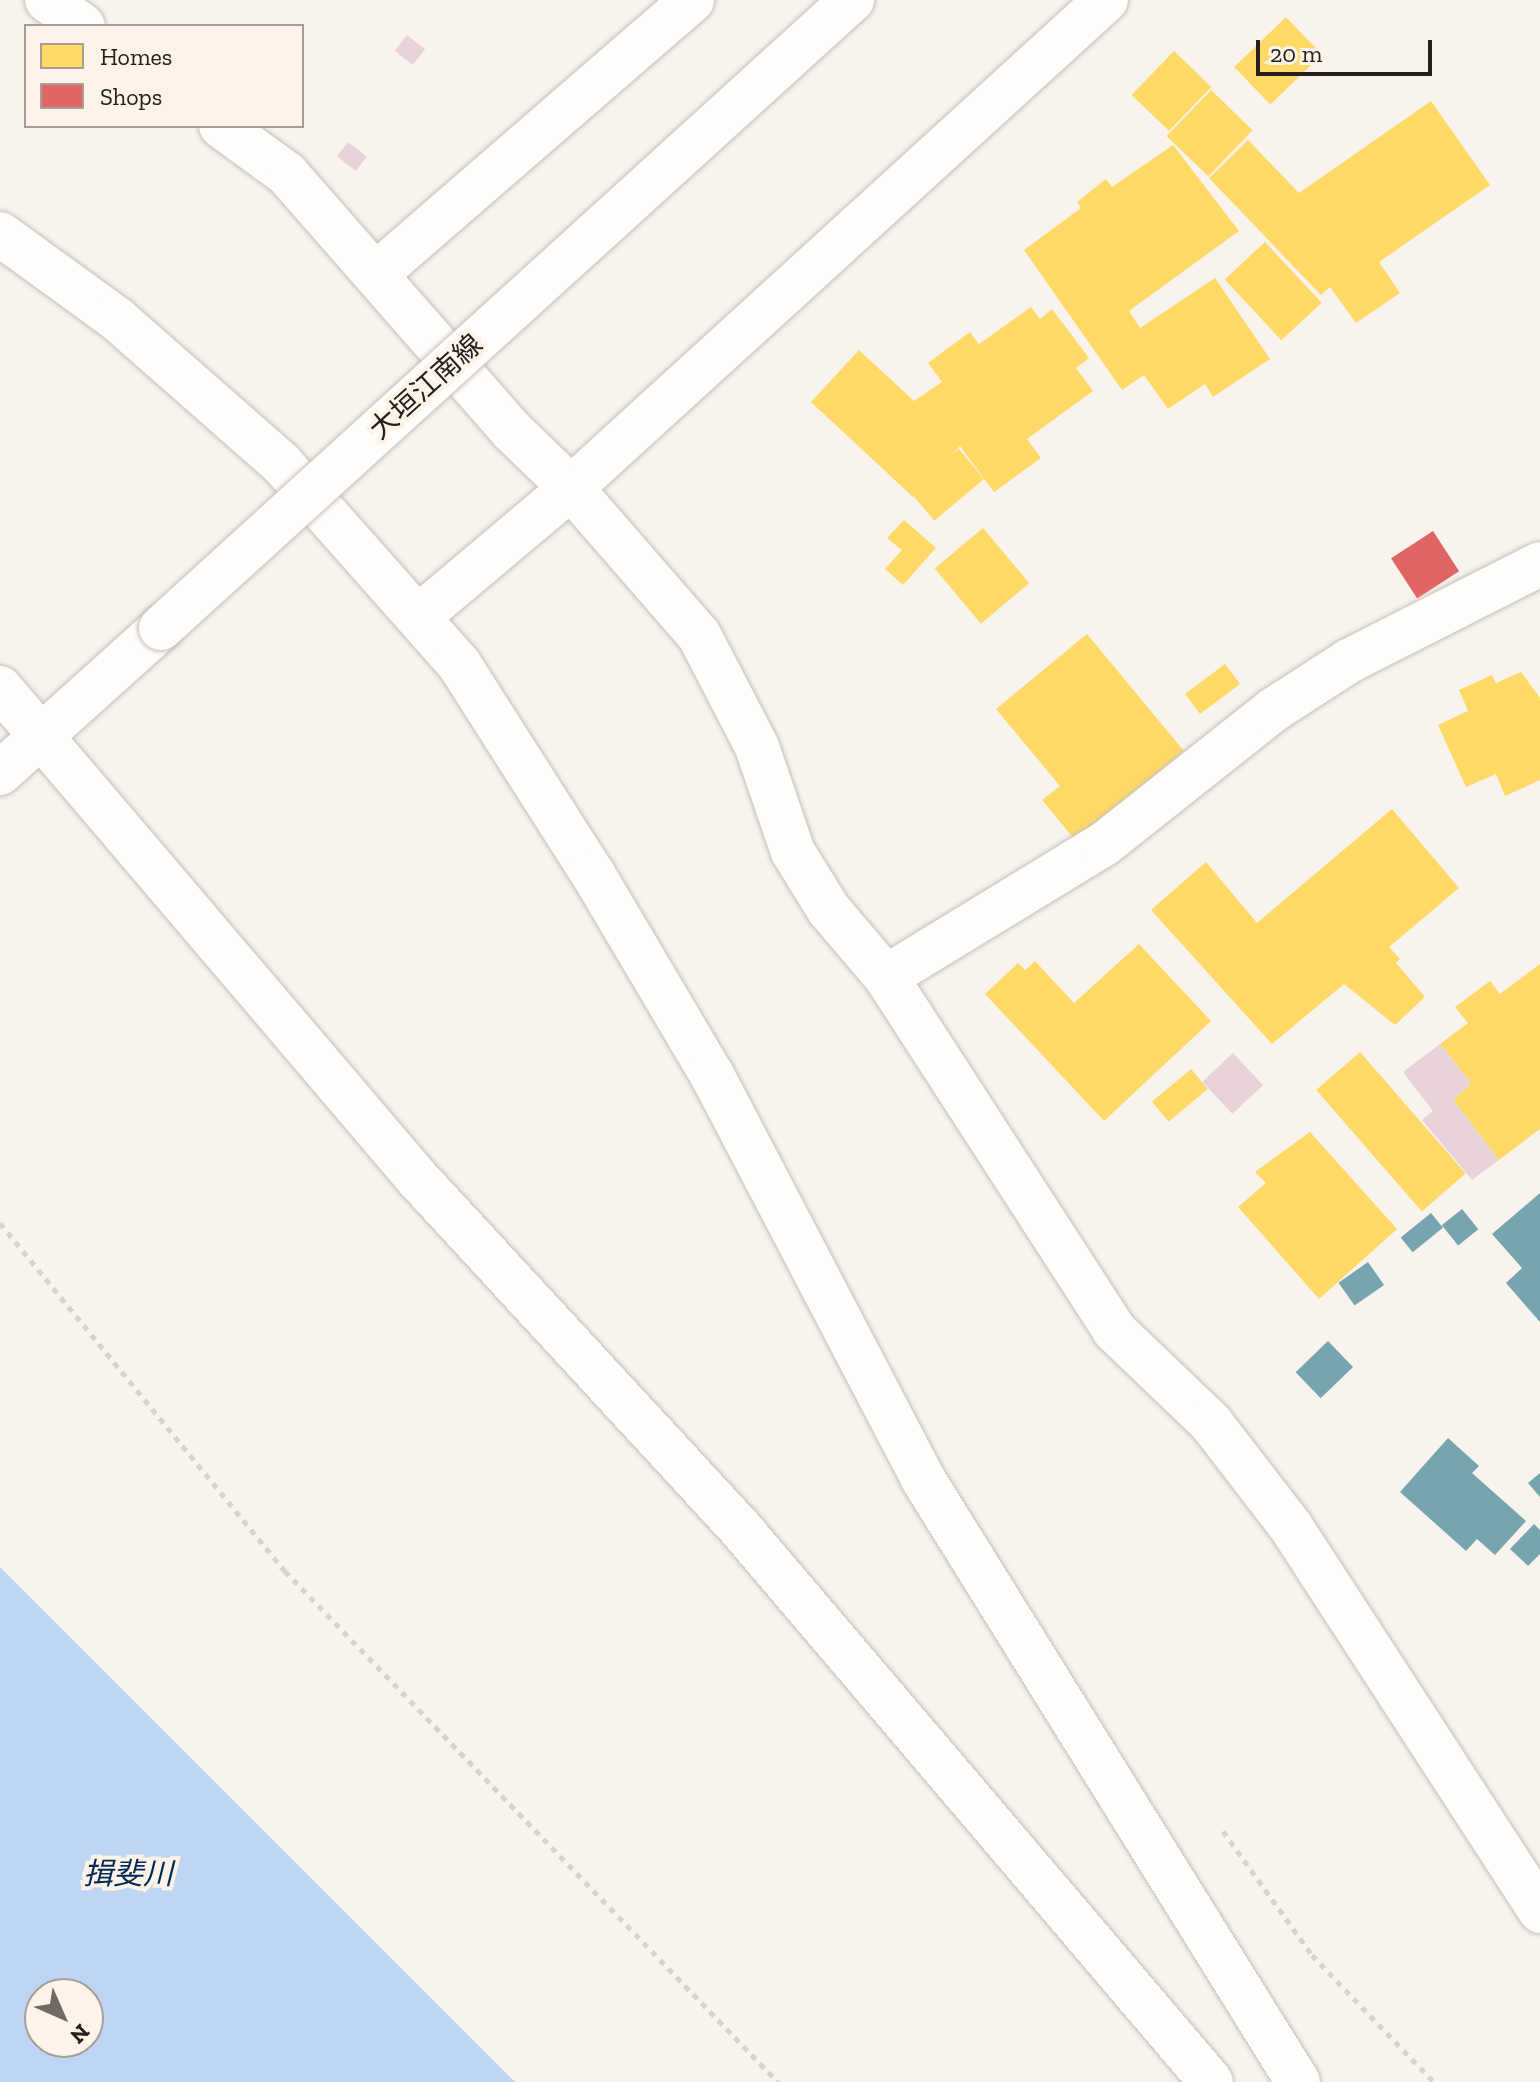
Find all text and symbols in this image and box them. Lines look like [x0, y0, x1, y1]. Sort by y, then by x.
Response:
legend [24, 24, 304, 128]
scale bar [1260, 24, 1436, 74]
text: 20 m [1270, 39, 1322, 68]
text: Homes [100, 42, 172, 71]
text: Shops [100, 82, 162, 111]
street label: 大垣江南線 [363, 328, 489, 446]
water label: 揖斐川 [83, 1856, 173, 1892]
north arrow [24, 1978, 104, 2058]
text: N [64, 2018, 95, 2049]

